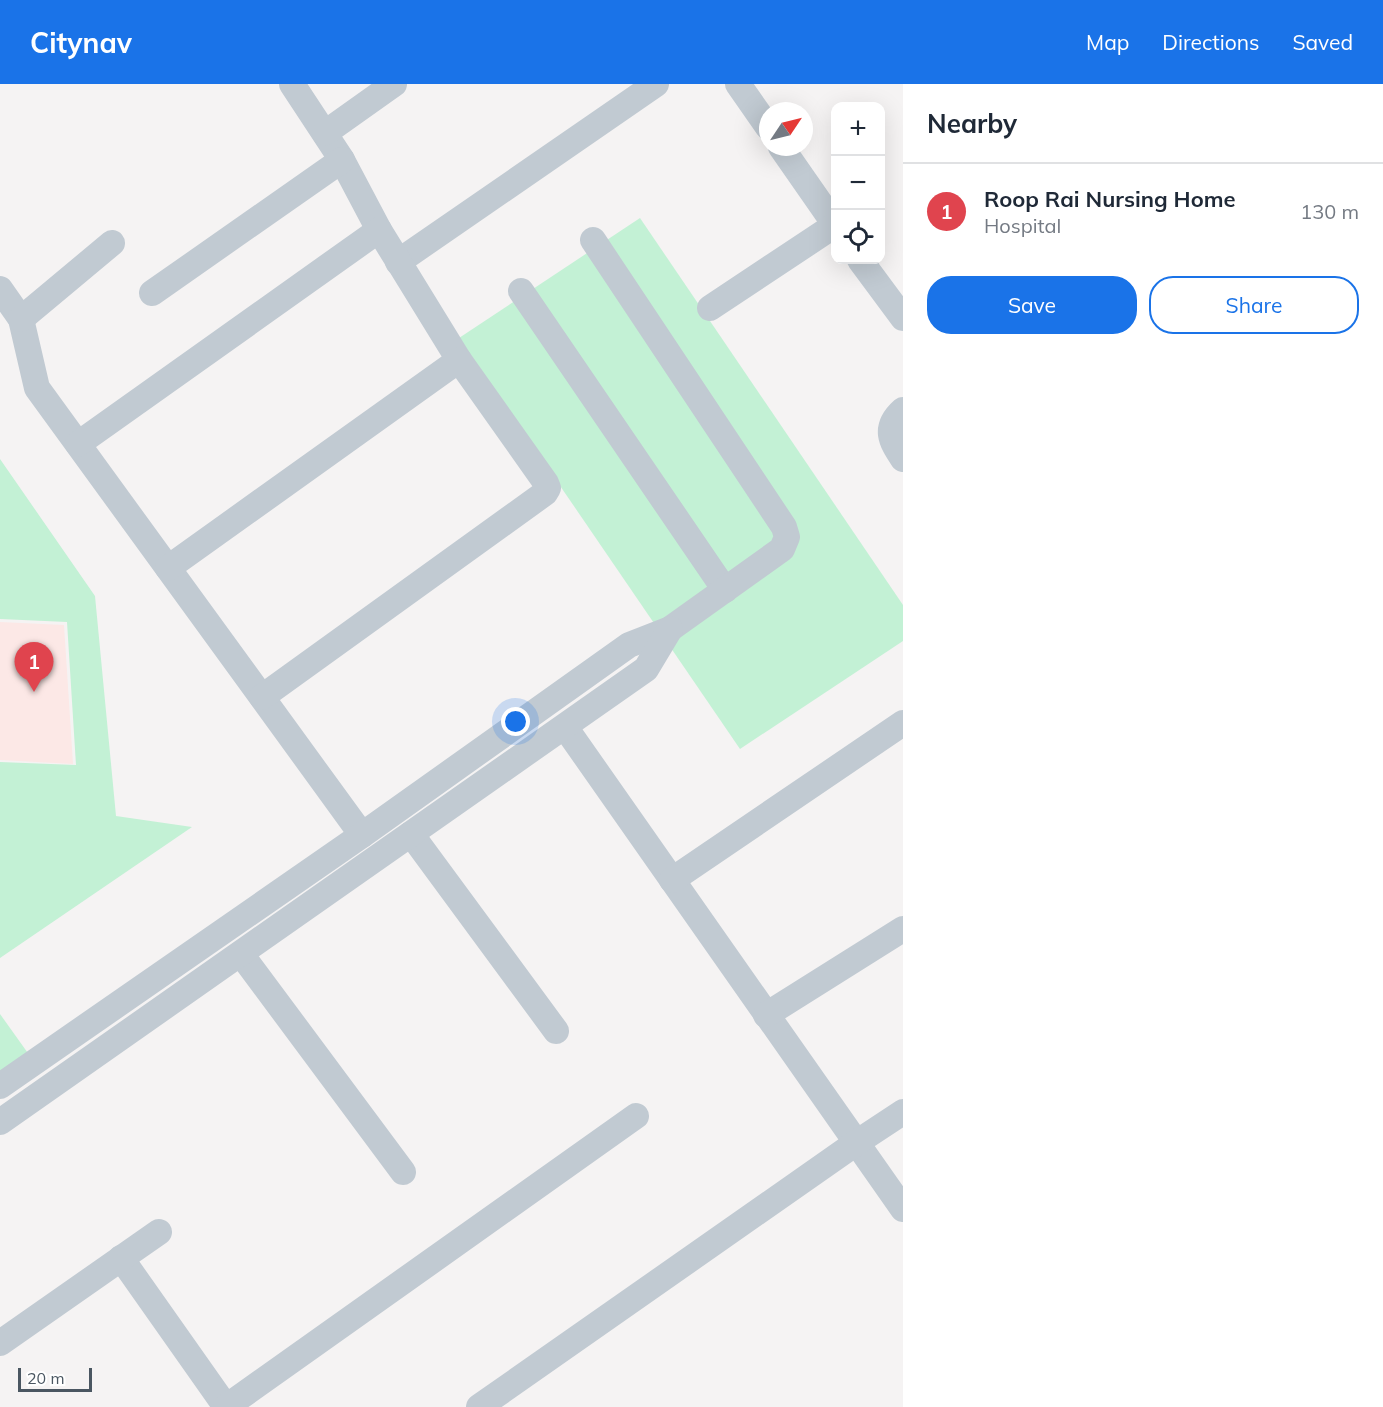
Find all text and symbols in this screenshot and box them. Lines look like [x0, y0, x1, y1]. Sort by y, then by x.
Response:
text: Citynav [30, 25, 132, 60]
text: Map [1086, 29, 1129, 55]
text: Directions [1162, 29, 1259, 55]
text: Saved [1292, 29, 1353, 55]
north arrow [759, 102, 813, 156]
map controls [831, 102, 885, 264]
button: + [831, 102, 885, 156]
text: Nearby [927, 107, 1017, 140]
button: − [831, 156, 885, 210]
text: Roop Rai Nursing Home [984, 185, 1236, 213]
text: 1 [941, 199, 953, 224]
text: 130 m [1300, 199, 1359, 224]
button: locate [831, 210, 885, 264]
text: Hospital [984, 213, 1061, 238]
button: Save [927, 276, 1137, 334]
button: Share [1149, 276, 1359, 334]
pin: 1 [15, 642, 54, 692]
your location [501, 707, 530, 736]
scale bar [18, 1365, 92, 1392]
text: 20 m [27, 1368, 64, 1388]

